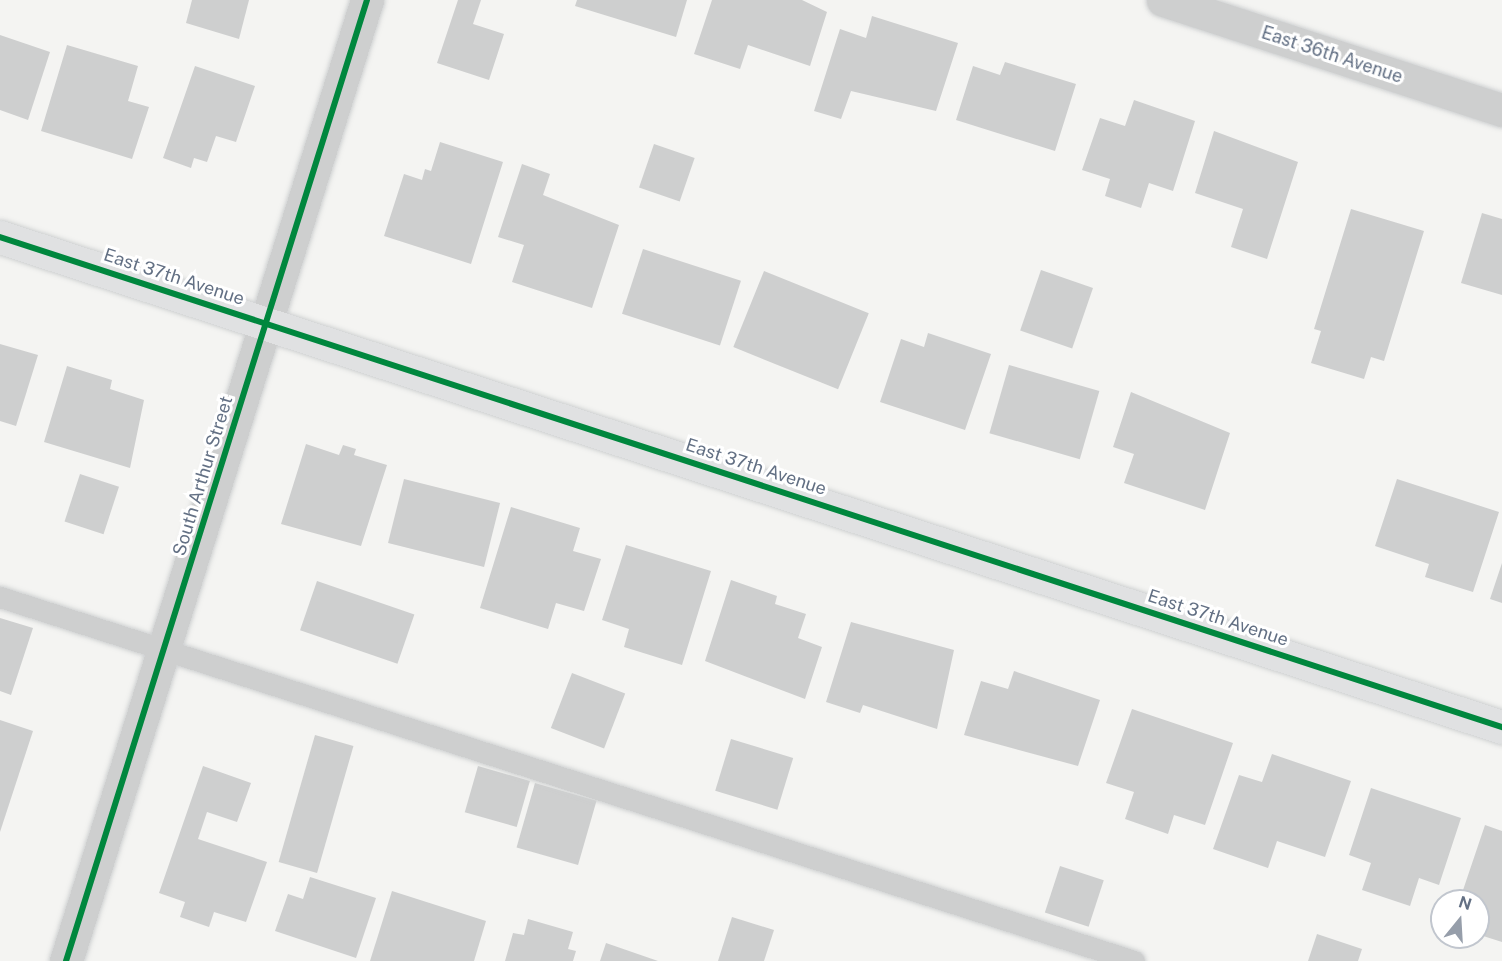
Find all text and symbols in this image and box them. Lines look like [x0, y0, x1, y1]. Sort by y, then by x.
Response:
street label: East 36th Avenue [1259, 22, 1405, 88]
street label: East 37th Avenue [101, 244, 247, 310]
street label: South Arthur Street [168, 394, 238, 558]
street label: East 37th Avenue [683, 434, 829, 500]
street label: East 37th Avenue [1145, 585, 1291, 651]
north arrow [1430, 889, 1490, 949]
text: N [1456, 892, 1474, 914]

